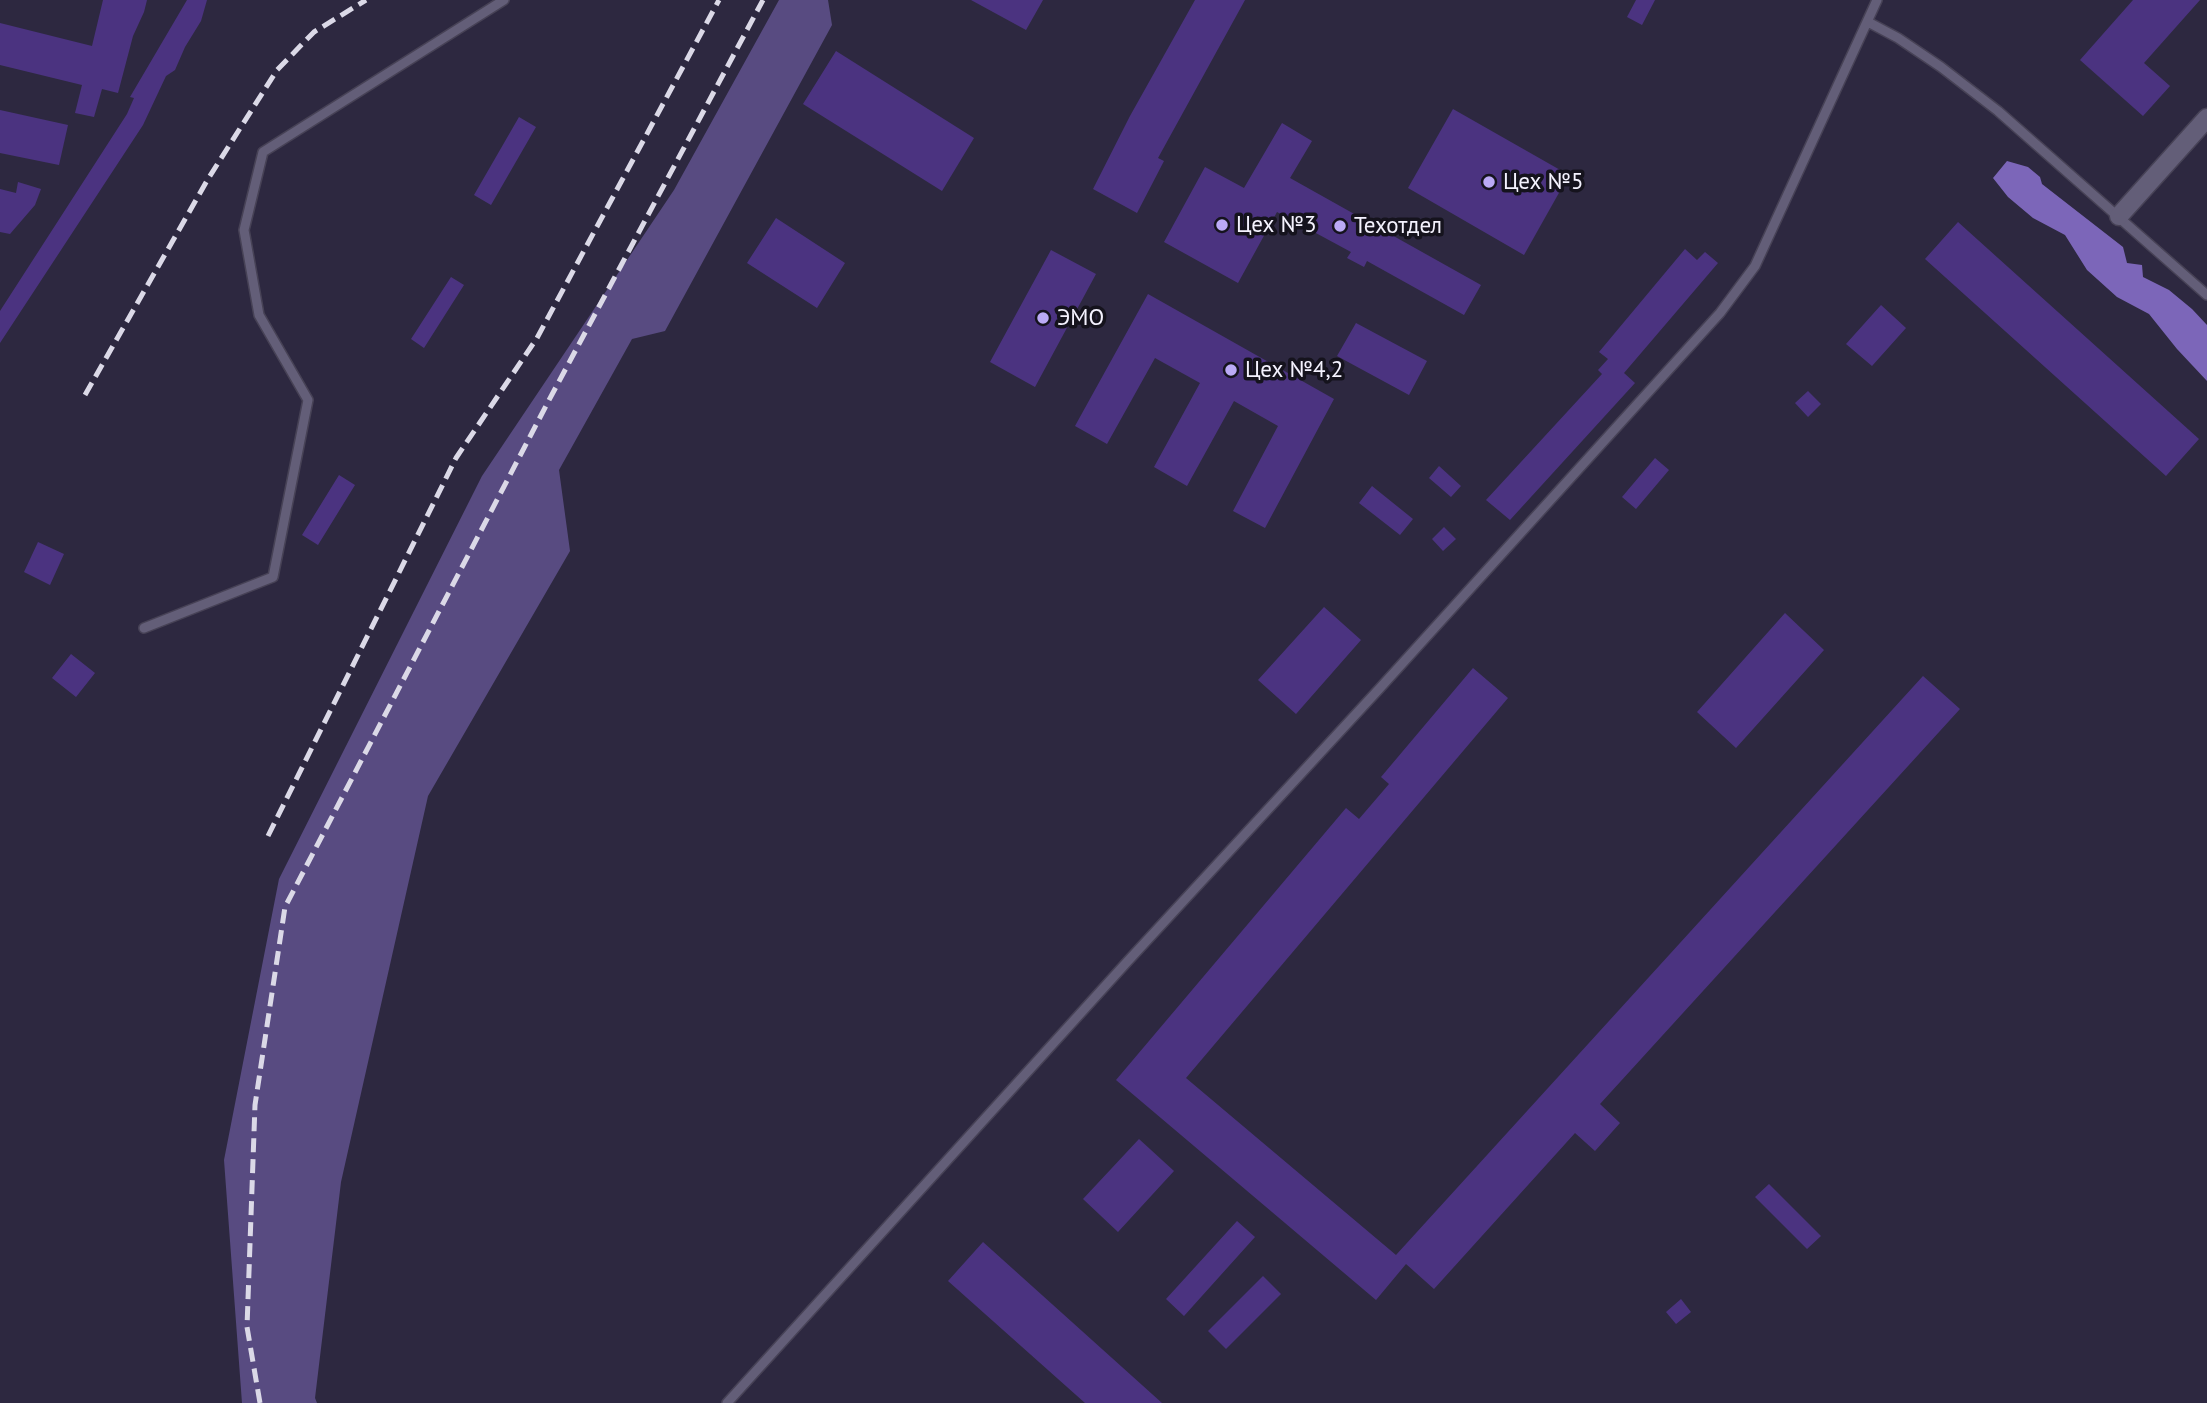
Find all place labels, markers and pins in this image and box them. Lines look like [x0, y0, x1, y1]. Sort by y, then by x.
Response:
place label: Цех №5 [1503, 168, 1583, 196]
marker: Цех №5 [1481, 174, 1497, 190]
place label: Цех №3 [1236, 211, 1316, 239]
place label: Техотдел [1354, 212, 1442, 240]
marker: Цех №3 [1214, 217, 1230, 233]
marker: Техотдел [1332, 218, 1348, 234]
place label: ЭМО [1057, 304, 1104, 332]
marker: ЭМО [1035, 310, 1051, 326]
place label: Цех №4,2 [1245, 356, 1343, 384]
marker: Цех №4,2 [1223, 362, 1239, 378]

